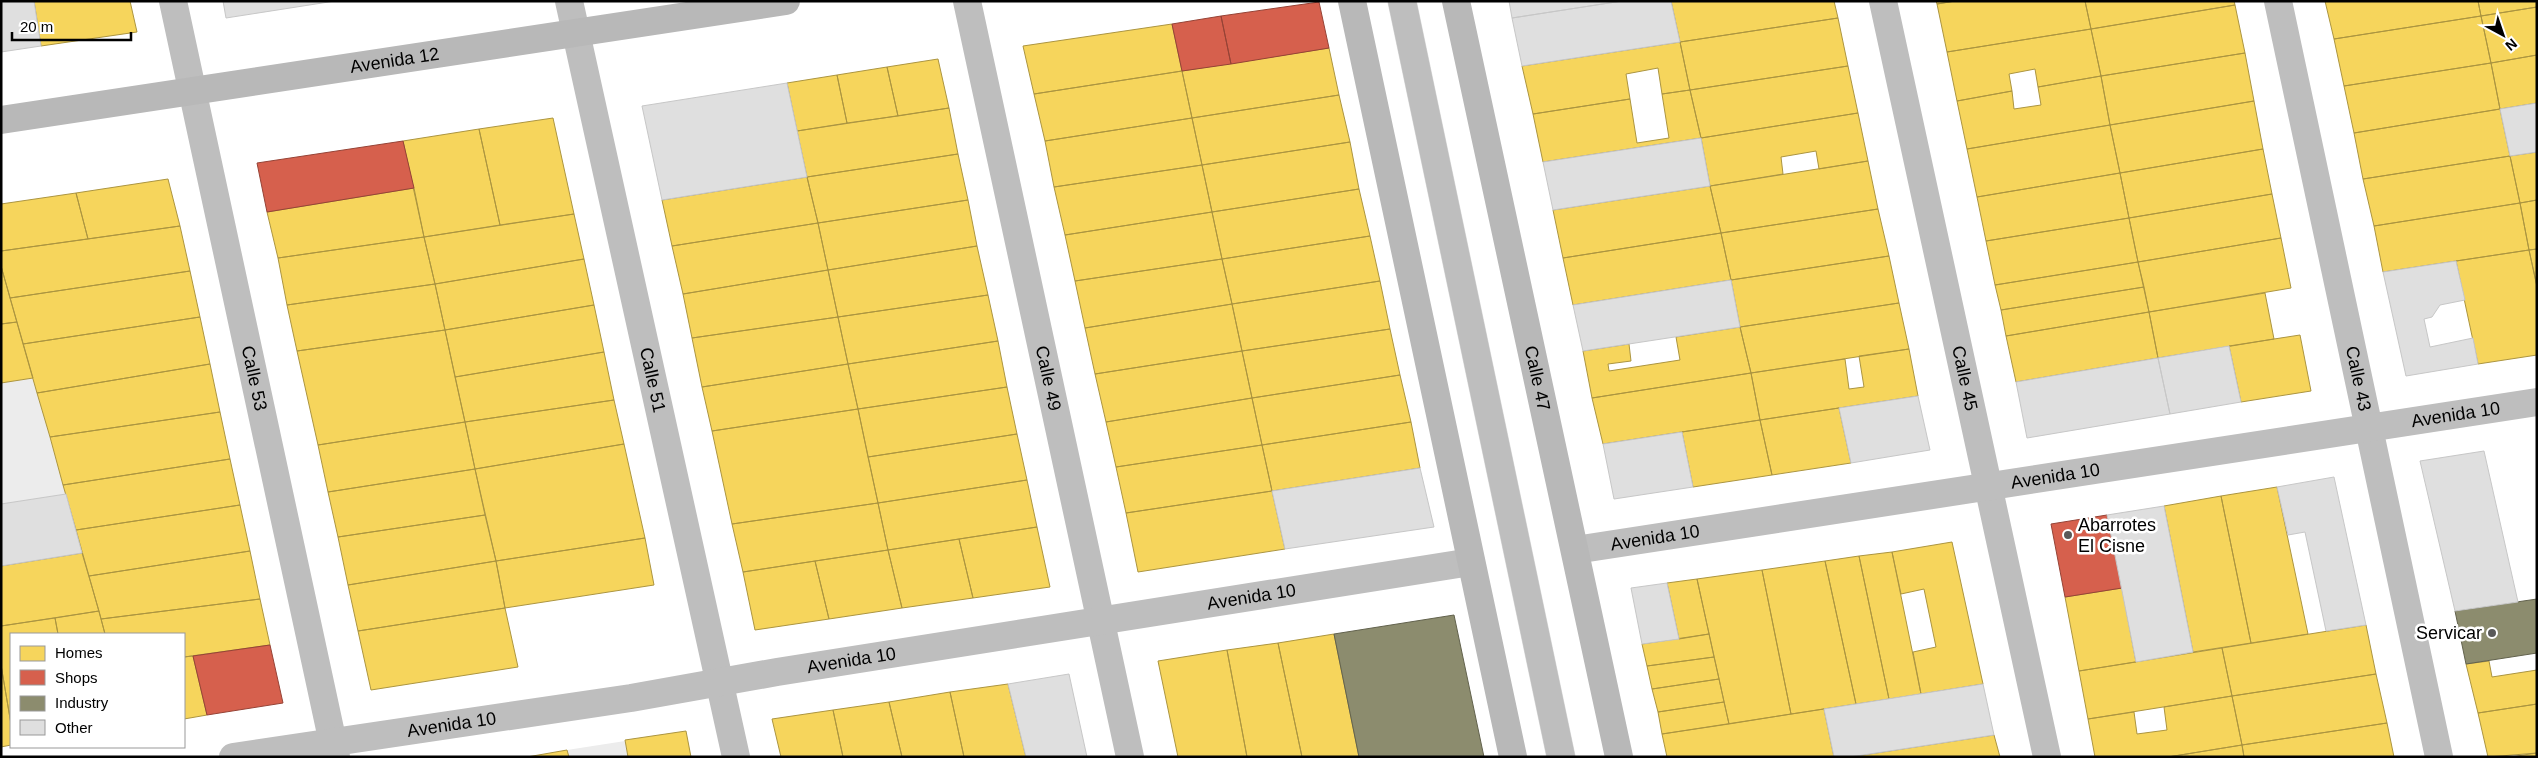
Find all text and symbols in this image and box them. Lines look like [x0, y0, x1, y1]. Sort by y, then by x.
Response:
scale bar [12, 10, 131, 42]
north arrow [2478, 10, 2528, 60]
text: 20 m [20, 18, 53, 35]
text: N [2502, 36, 2520, 54]
street label: Avenida 12 [349, 44, 440, 77]
street label: Calle 53 [238, 344, 271, 413]
street label: Calle 49 [1032, 344, 1065, 413]
street label: Calle 47 [1521, 344, 1554, 413]
street label: Calle 45 [1948, 344, 1982, 413]
street label: Calle 43 [2342, 344, 2375, 413]
street label: Calle 51 [636, 345, 670, 414]
street label: Avenida 10 [2410, 398, 2502, 431]
street label: Avenida 10 [2009, 459, 2101, 493]
place label: Abarrotes El Cisne [2078, 515, 2156, 556]
street label: Avenida 10 [1609, 521, 1701, 554]
marker: Abarrotes El Cisne [2062, 529, 2074, 541]
street label: Avenida 10 [1206, 580, 1297, 614]
place label: Servicar [2416, 623, 2482, 643]
marker: Servicar [2486, 627, 2498, 639]
legend [10, 633, 185, 748]
street label: Avenida 10 [806, 643, 897, 677]
text: Homes [55, 644, 103, 661]
text: Shops [55, 669, 98, 686]
text: Industry [55, 694, 109, 711]
street label: Avenida 10 [406, 708, 497, 741]
text: Other [55, 719, 93, 736]

